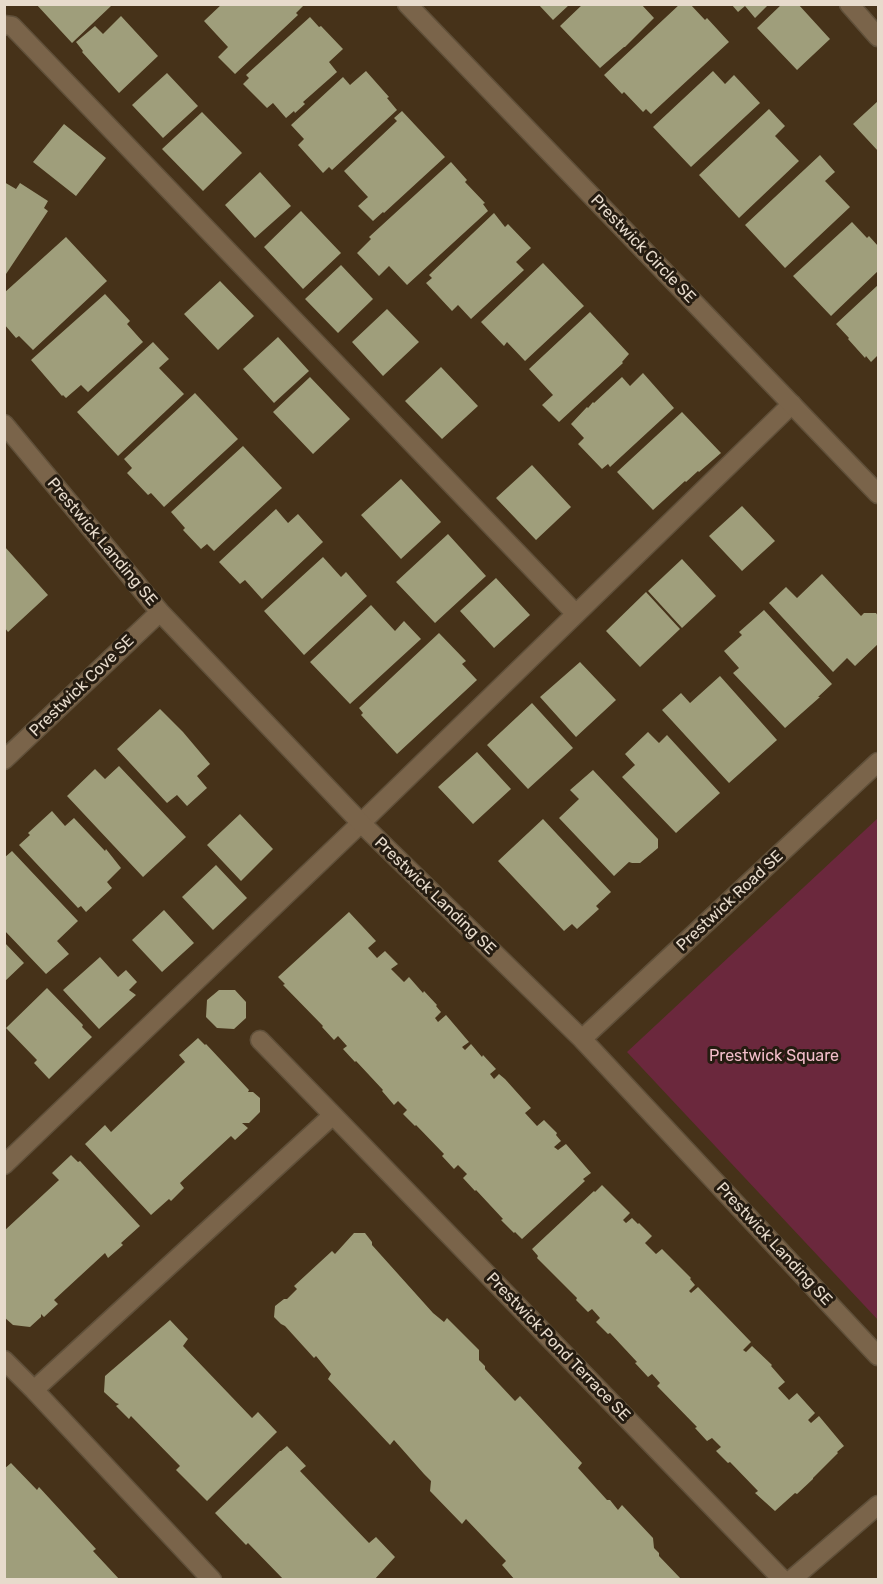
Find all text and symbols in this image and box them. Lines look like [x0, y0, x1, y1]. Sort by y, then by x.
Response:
street label: Prestwick Circle SE [586, 191, 700, 307]
street label: Prestwick Landing SE [43, 474, 161, 610]
street label: Prestwick Cove SE [26, 631, 138, 741]
street label: Prestwick Landing SE [370, 833, 500, 959]
street label: Prestwick Road SE [673, 847, 787, 955]
park label: Prestwick Square [709, 1046, 839, 1066]
street label: Prestwick Landing SE [712, 1179, 836, 1309]
street label: Prestwick Pond Terrace SE [482, 1269, 634, 1425]

